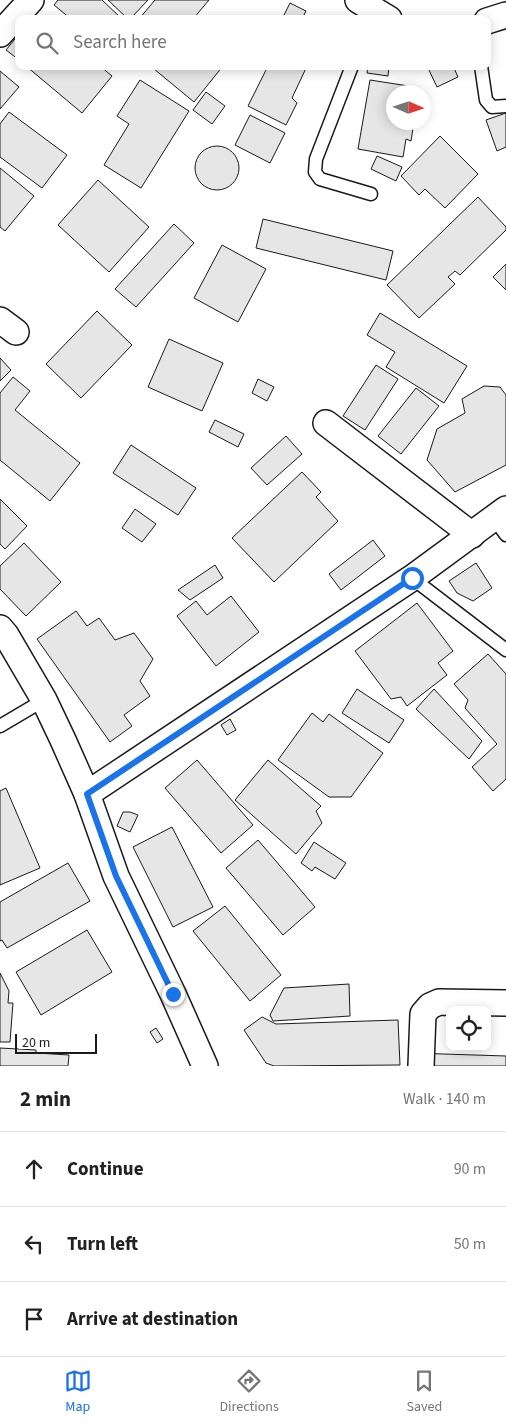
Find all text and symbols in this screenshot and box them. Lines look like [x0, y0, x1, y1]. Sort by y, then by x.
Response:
search box [15, 15, 491, 70]
icon: search [33, 29, 61, 57]
text: Search here [73, 29, 167, 56]
north arrow [386, 85, 431, 130]
route start [401, 567, 424, 590]
route end [162, 983, 185, 1006]
map controls [446, 1006, 491, 1051]
button: locate [446, 1006, 491, 1051]
scale bar [15, 1031, 98, 1054]
text: 20 m [22, 1033, 50, 1053]
text: 2 min [20, 1084, 71, 1114]
text: Walk · 140 m [403, 1088, 486, 1110]
icon: ahead [20, 1155, 48, 1183]
text: Continue [67, 1156, 144, 1183]
text: 90 m [454, 1158, 486, 1180]
icon: left [20, 1230, 48, 1258]
text: Turn left [67, 1231, 138, 1258]
text: 50 m [454, 1233, 486, 1255]
icon: arrive [20, 1305, 48, 1333]
text: Arrive at destination [67, 1306, 238, 1333]
tab: Map [64, 1367, 92, 1417]
tab: Directions [220, 1367, 279, 1417]
tab: Saved [406, 1367, 442, 1417]

